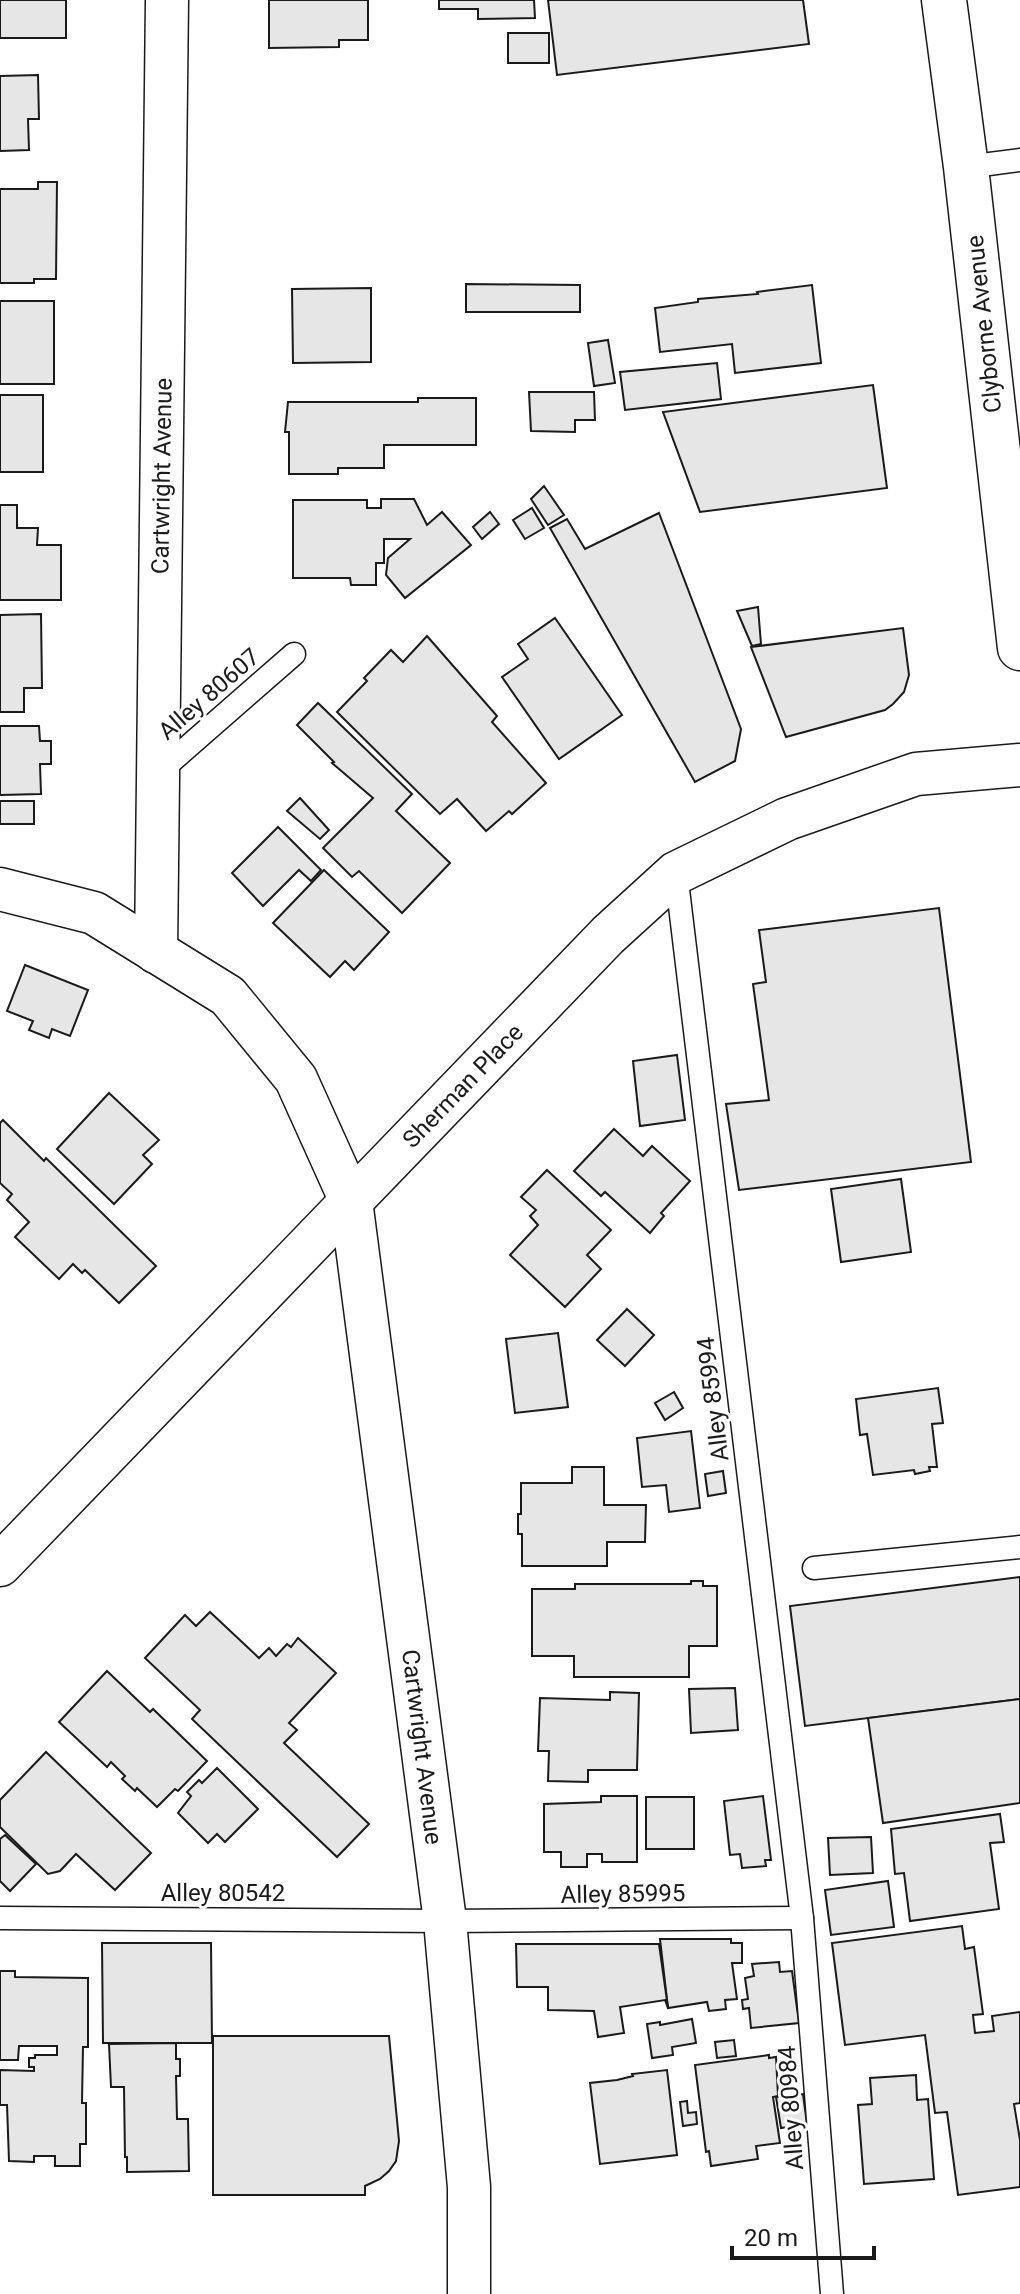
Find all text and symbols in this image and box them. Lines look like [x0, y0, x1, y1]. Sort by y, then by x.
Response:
street label: Clyborne Avenue [961, 234, 1007, 414]
street label: Cartwright Avenue [146, 378, 178, 574]
street label: Alley 80607 [153, 643, 265, 745]
street label: Sherman Place [397, 1018, 529, 1154]
street label: Alley 85994 [692, 1335, 734, 1463]
street label: Cartwright Avenue [396, 1648, 448, 1846]
street label: Alley 80542 [161, 1879, 285, 1907]
street label: Alley 85995 [560, 1879, 686, 1909]
street label: Alley 80984 [773, 2045, 809, 2171]
scale bar [732, 2210, 874, 2260]
text: 20 m [744, 2224, 798, 2252]

